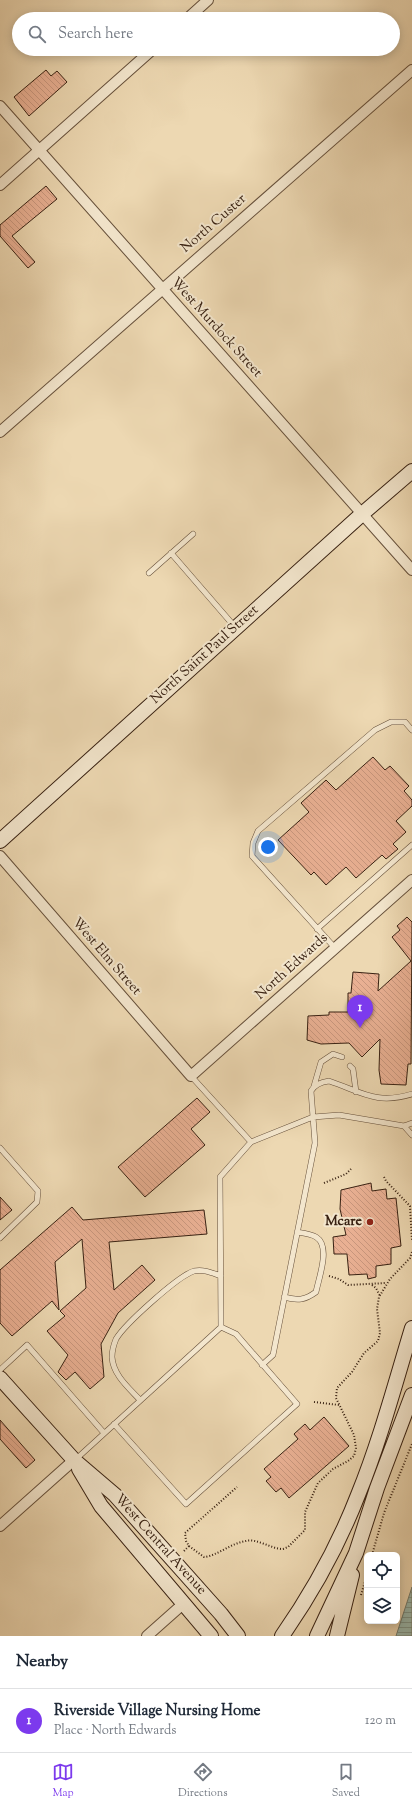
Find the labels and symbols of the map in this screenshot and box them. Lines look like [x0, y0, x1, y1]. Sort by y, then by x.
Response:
street label: North Custer [177, 189, 252, 258]
street label: West Murdock Street [166, 274, 267, 383]
street label: North Saint Paul Street [146, 601, 264, 709]
your location [258, 837, 278, 857]
street label: West Elm Street [67, 914, 146, 1000]
street label: North Edwards [251, 929, 333, 1005]
pin: 1 [347, 995, 373, 1028]
place label: Mcare [325, 1212, 362, 1232]
marker: Mcare [365, 1217, 375, 1227]
street label: West Central Avenue [109, 1490, 211, 1600]

